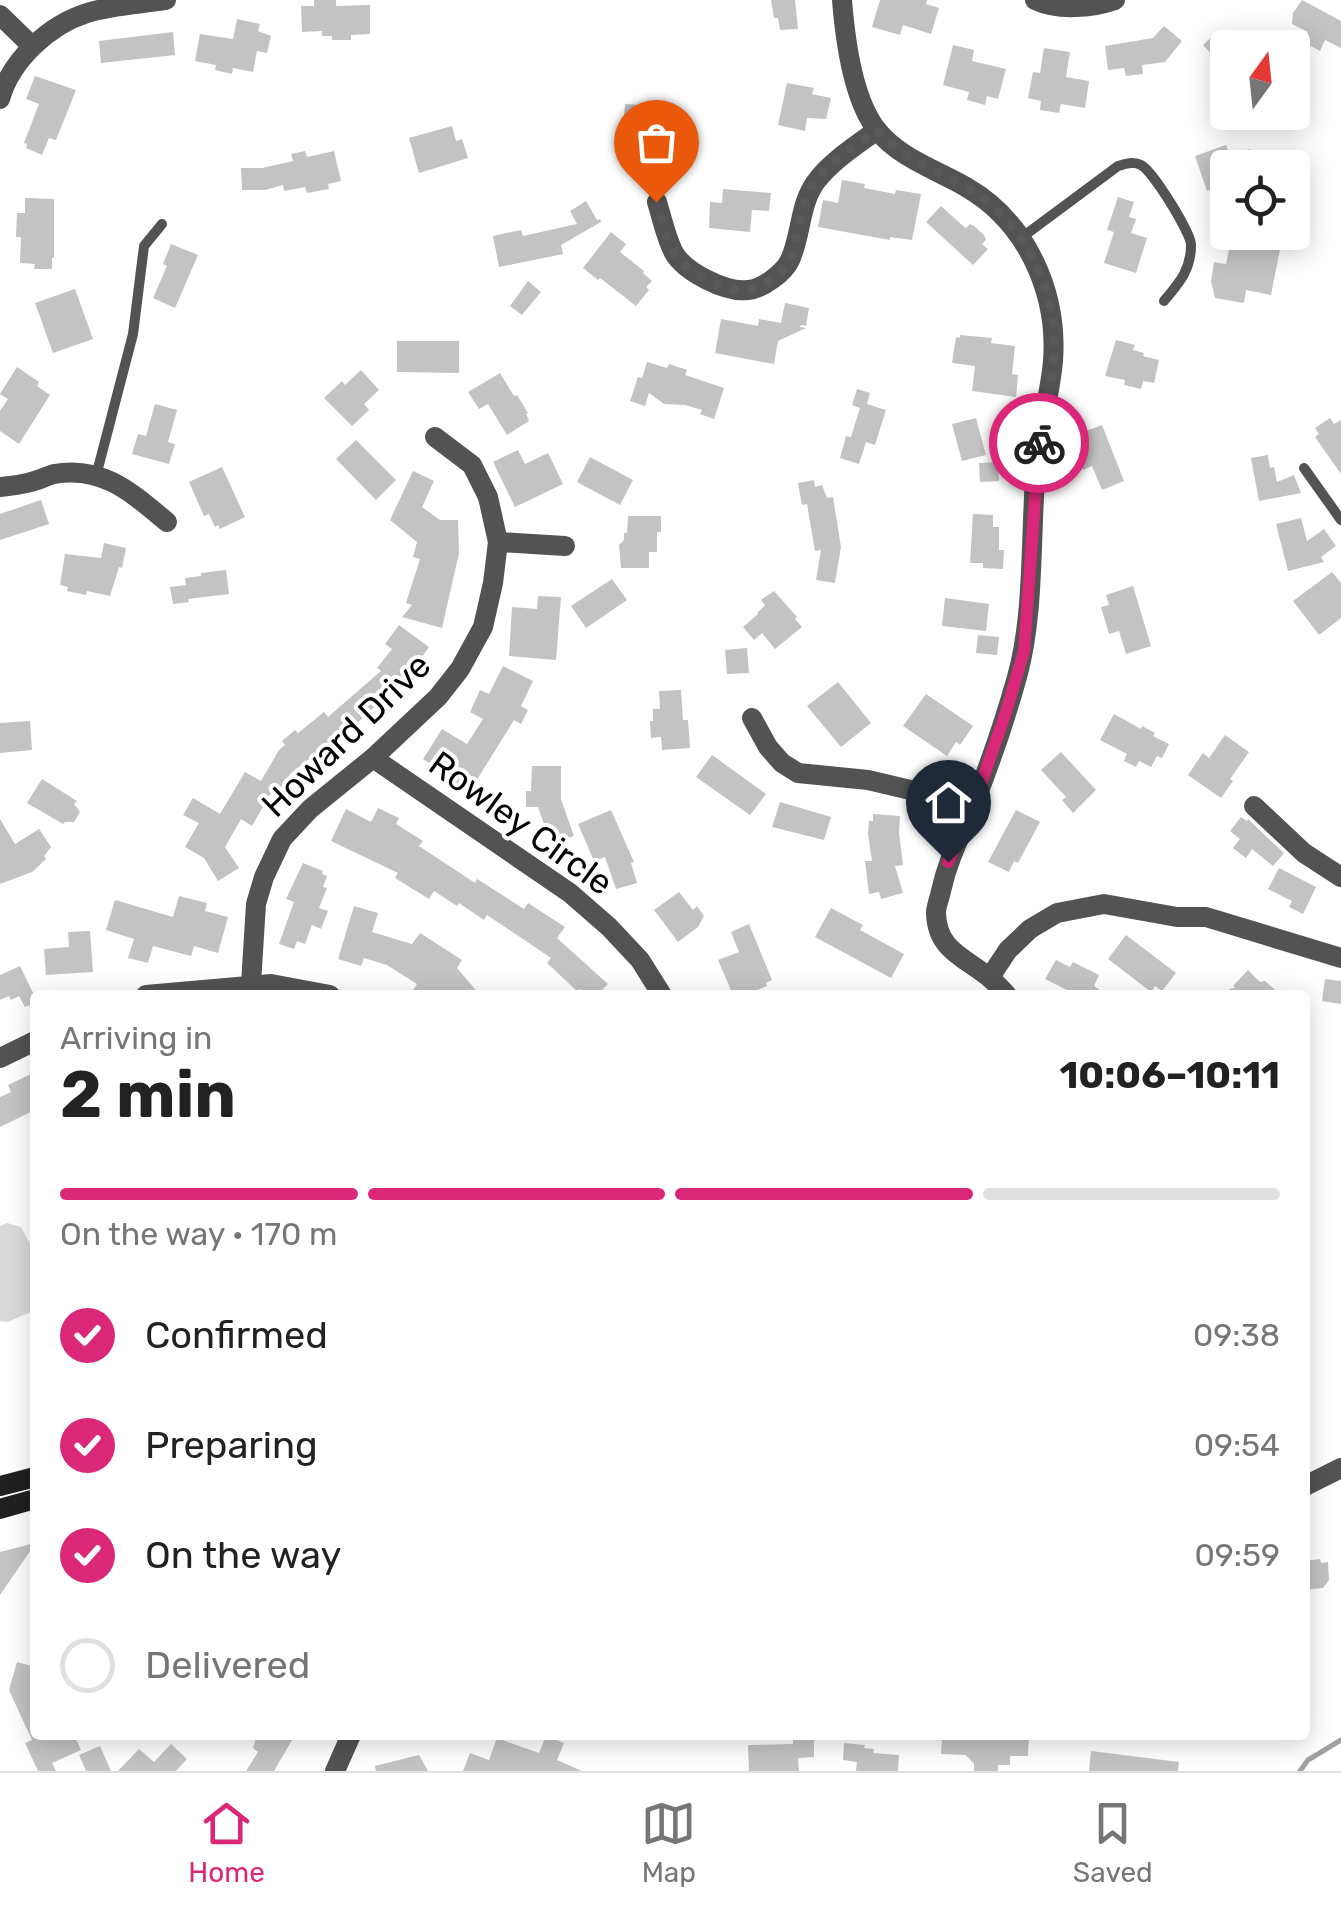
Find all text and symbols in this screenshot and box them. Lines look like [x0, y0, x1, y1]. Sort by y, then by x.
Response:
north arrow [1210, 30, 1310, 130]
map controls [1210, 30, 1310, 250]
pin [614, 100, 699, 203]
icon: bag [629, 115, 684, 170]
button: locate [1210, 150, 1310, 250]
courier [989, 393, 1089, 493]
icon: bike [1012, 416, 1067, 471]
street label: Howard Drive [253, 644, 439, 826]
street label: Rowley Circle [421, 742, 621, 904]
pin [906, 760, 991, 863]
icon: home [921, 775, 976, 830]
text: Arriving in [60, 1019, 212, 1057]
text: 10:06–10:11 [1059, 1052, 1280, 1098]
text: 2 min [60, 1056, 236, 1133]
text: On the way · 170 m [60, 1215, 338, 1253]
icon: check [60, 1308, 115, 1363]
text: Confirmed [145, 1312, 328, 1358]
text: 09:38 [1193, 1316, 1280, 1354]
icon: check [60, 1418, 115, 1473]
text: Preparing [145, 1422, 318, 1468]
text: 09:54 [1194, 1426, 1280, 1464]
icon: check [60, 1528, 115, 1583]
text: On the way [145, 1532, 341, 1578]
text: 09:59 [1195, 1536, 1280, 1574]
text: Delivered [145, 1642, 310, 1688]
tab: Home [188, 1796, 265, 1889]
tab: Map [641, 1796, 696, 1889]
tab: Saved [1073, 1796, 1153, 1889]

